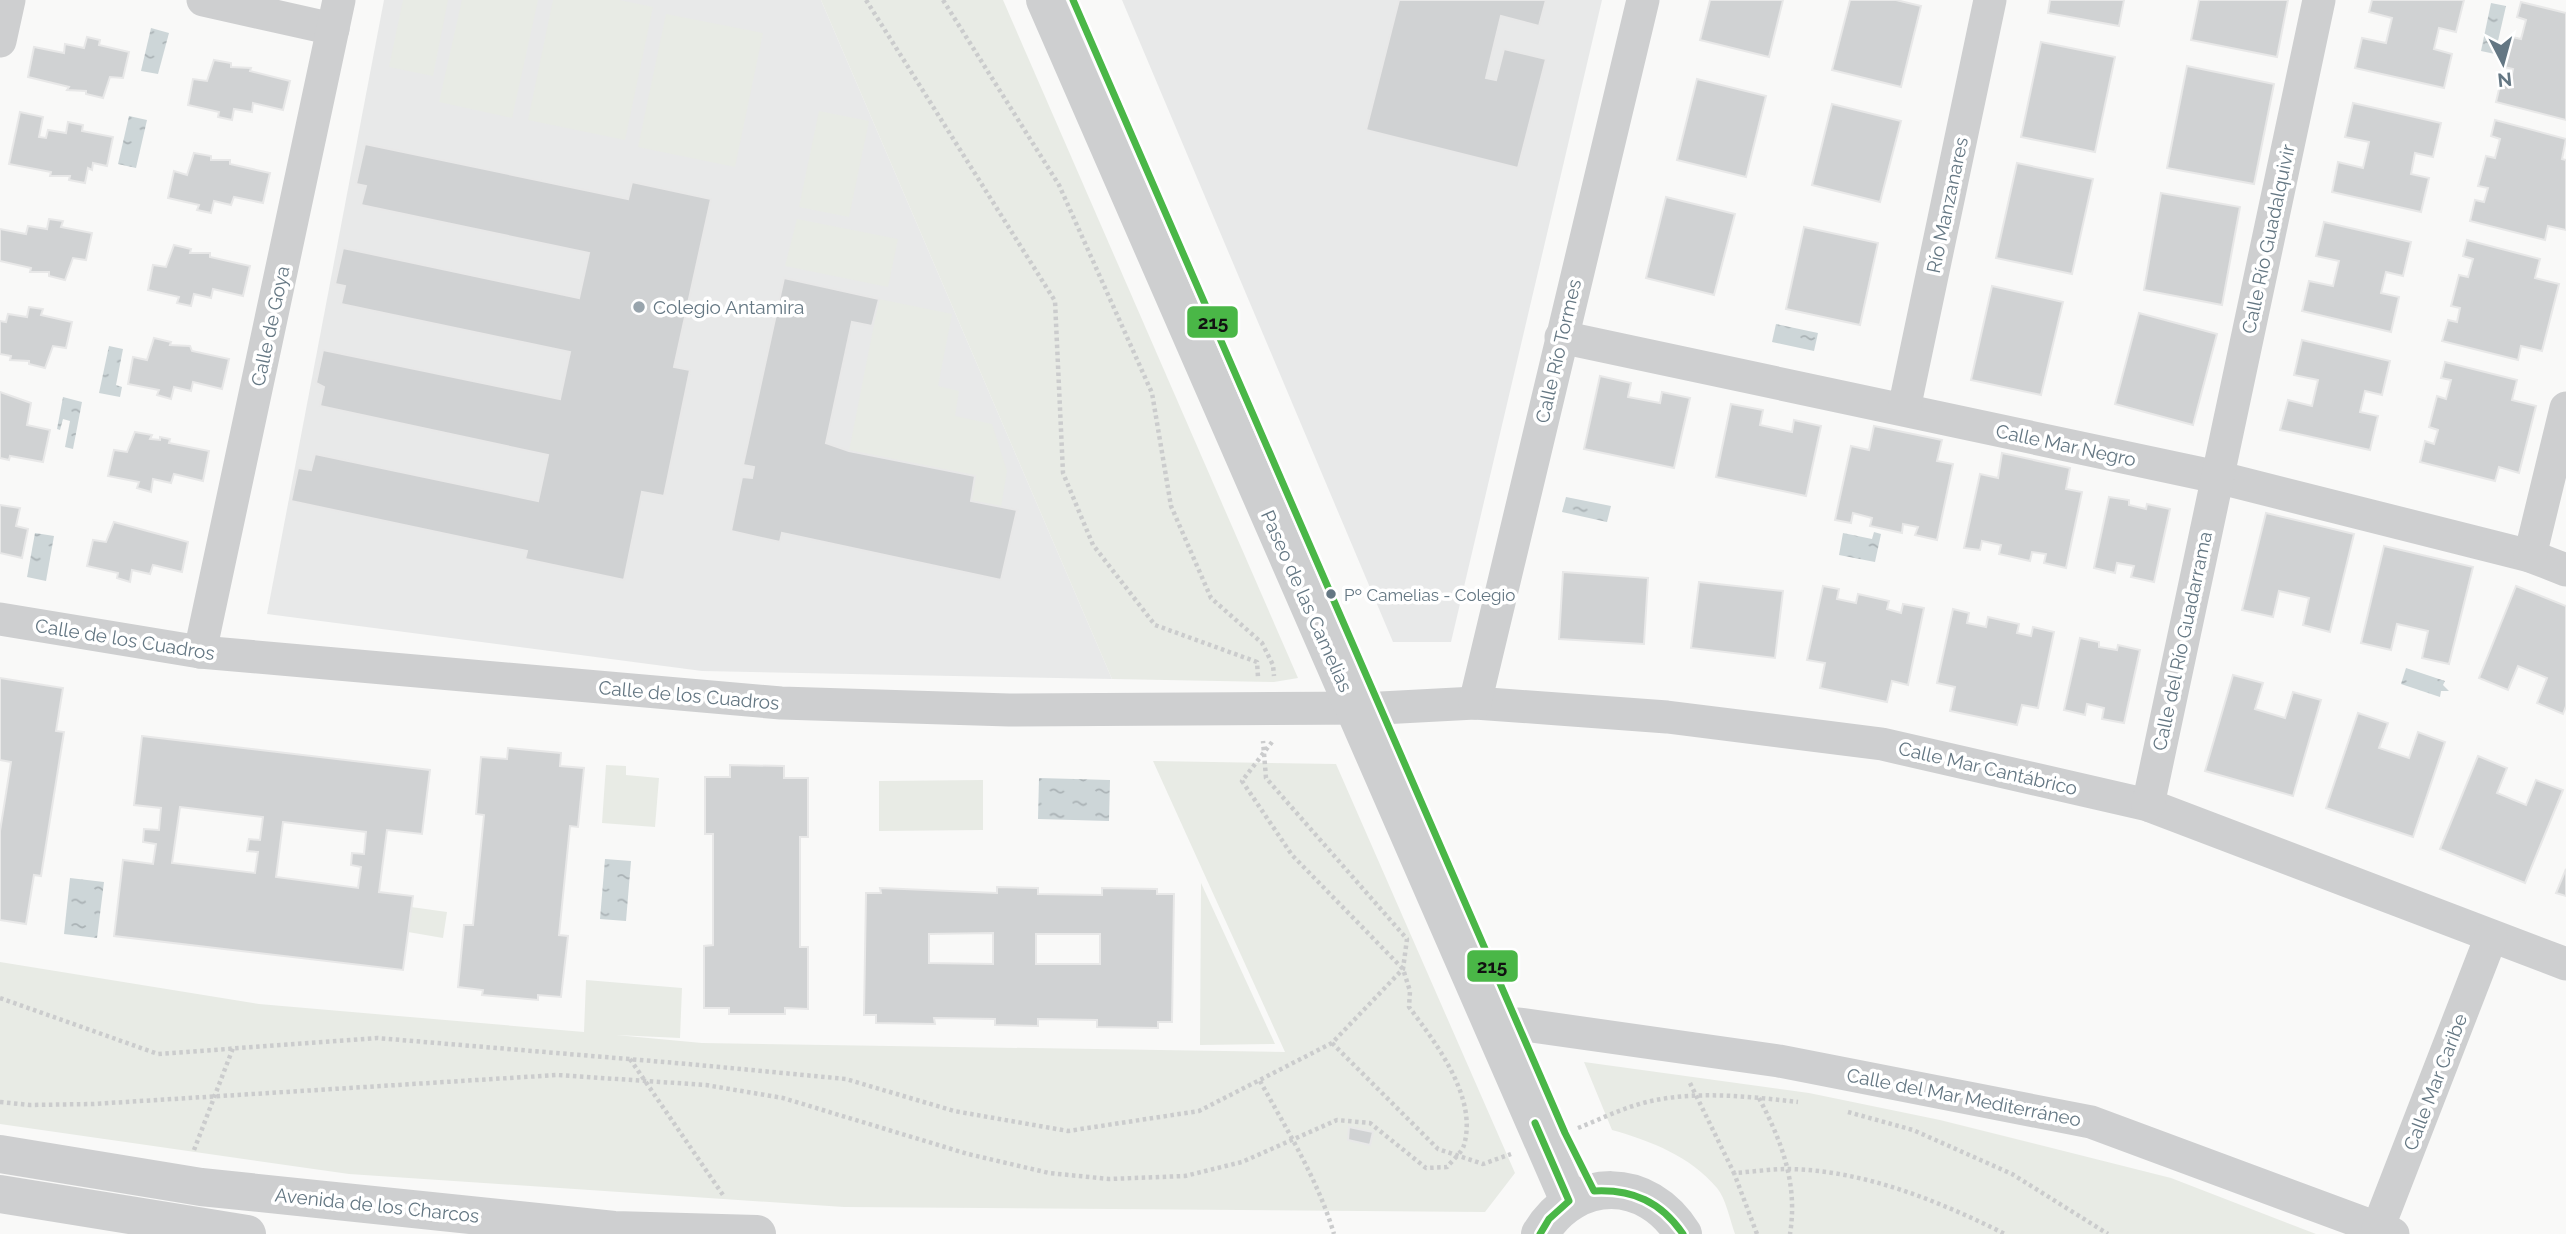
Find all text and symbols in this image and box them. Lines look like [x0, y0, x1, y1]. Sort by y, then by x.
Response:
north arrow [2468, 28, 2538, 98]
text: N [2496, 68, 2513, 92]
street label: Río Manzanares [1922, 135, 1972, 275]
street label: Calle Río Guadalquivir [2237, 142, 2299, 336]
street label: Calle de Goya [247, 264, 293, 388]
street label: Calle Río Tormes [1531, 277, 1585, 425]
place label: Colegio Antamira [653, 296, 804, 318]
marker: Colegio Antamira [631, 299, 647, 315]
line badge: 215 [1186, 305, 1239, 339]
text: 215 [1198, 311, 1228, 333]
street label: Calle Mar Negro [1994, 419, 2138, 471]
street label: Paseo de las Camelias [1257, 507, 1357, 695]
street label: Calle del Río Guadarrama [2148, 529, 2216, 753]
place label: Pº Camelias - Colegio [1344, 585, 1515, 605]
marker: Pº Camelias - Colegio [1324, 587, 1338, 601]
street label: Calle de los Cuadros [34, 614, 216, 664]
street label: Calle de los Cuadros [598, 676, 780, 714]
street label: Calle Mar Cantábrico [1896, 737, 2080, 799]
line badge: 215 [1466, 949, 1519, 983]
text: 215 [1477, 955, 1507, 977]
street label: Calle Mar Caribe [2399, 1010, 2471, 1154]
street label: Calle del Mar Mediterráneo [1845, 1063, 2083, 1131]
street label: Avenida de los Charcos [274, 1183, 480, 1227]

